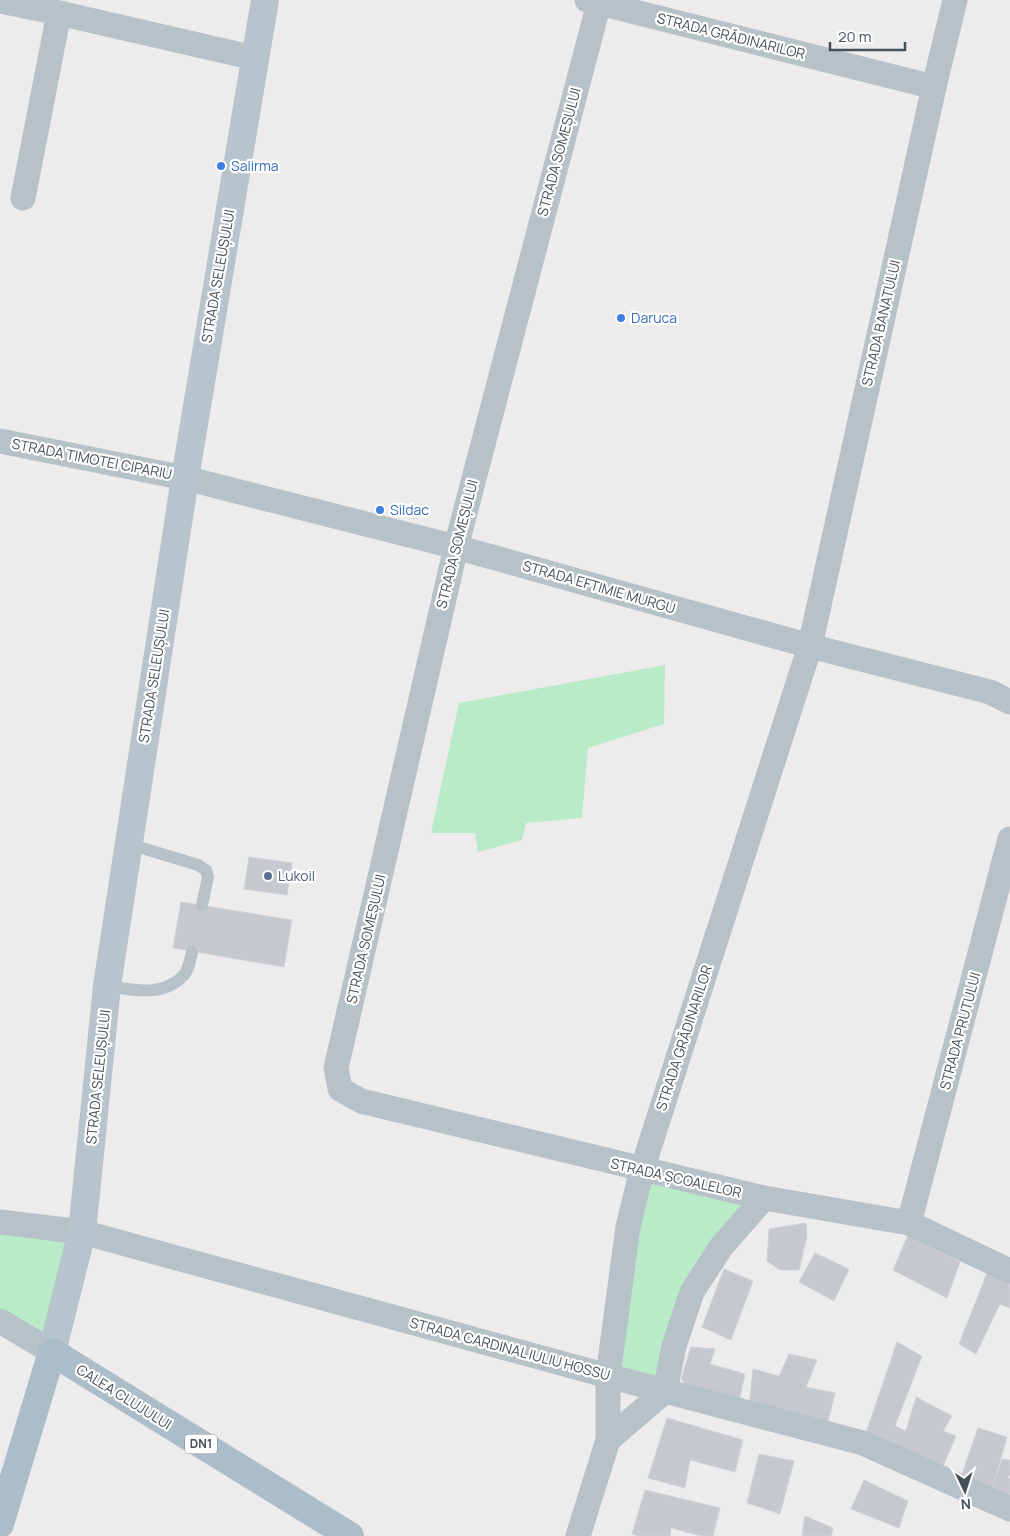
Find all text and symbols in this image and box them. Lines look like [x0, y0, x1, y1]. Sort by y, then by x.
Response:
street label: STRADA GRĂDINARILOR [655, 8, 807, 63]
scale bar [830, 20, 905, 52]
text: 20 m [838, 26, 871, 47]
street label: STRADA SOMEȘULUI [532, 86, 585, 218]
place label: Salirma [231, 156, 279, 175]
marker: Salirma [215, 160, 227, 172]
street label: STRADA SELEUȘULUI [196, 208, 239, 344]
street label: STRADA BANATULUI [857, 258, 904, 388]
place label: Daruca [631, 308, 677, 327]
marker: Daruca [615, 312, 627, 324]
street label: STRADA TIMOTEI CIPARIU [10, 434, 174, 483]
street label: STRADA SOMEȘULUI [431, 477, 482, 610]
place label: Sildac [390, 500, 429, 519]
marker: Sildac [374, 504, 386, 516]
street label: STRADA EFTIMIE MURGU [521, 556, 678, 617]
street label: STRADA SELEUȘULUI [134, 608, 173, 744]
place label: Lukoil [278, 866, 315, 885]
marker: Lukoil [262, 870, 274, 882]
street label: STRADA SOMEȘULUI [341, 872, 390, 1005]
street label: STRADA GRĂDINARILOR [651, 962, 716, 1113]
street label: STRADA PRUTULUI [935, 970, 984, 1092]
street label: STRADA SELEUȘULUI [81, 1009, 114, 1145]
street label: STRADA ȘCOALELOR [609, 1153, 744, 1202]
street label: STRADA CARDINAL IULIU HOSSU [408, 1313, 612, 1384]
street label: CALEA CLUJULUI [73, 1360, 176, 1434]
road number: DN1 [185, 1435, 217, 1454]
north arrow [940, 1466, 990, 1516]
text: N [960, 1495, 972, 1514]

